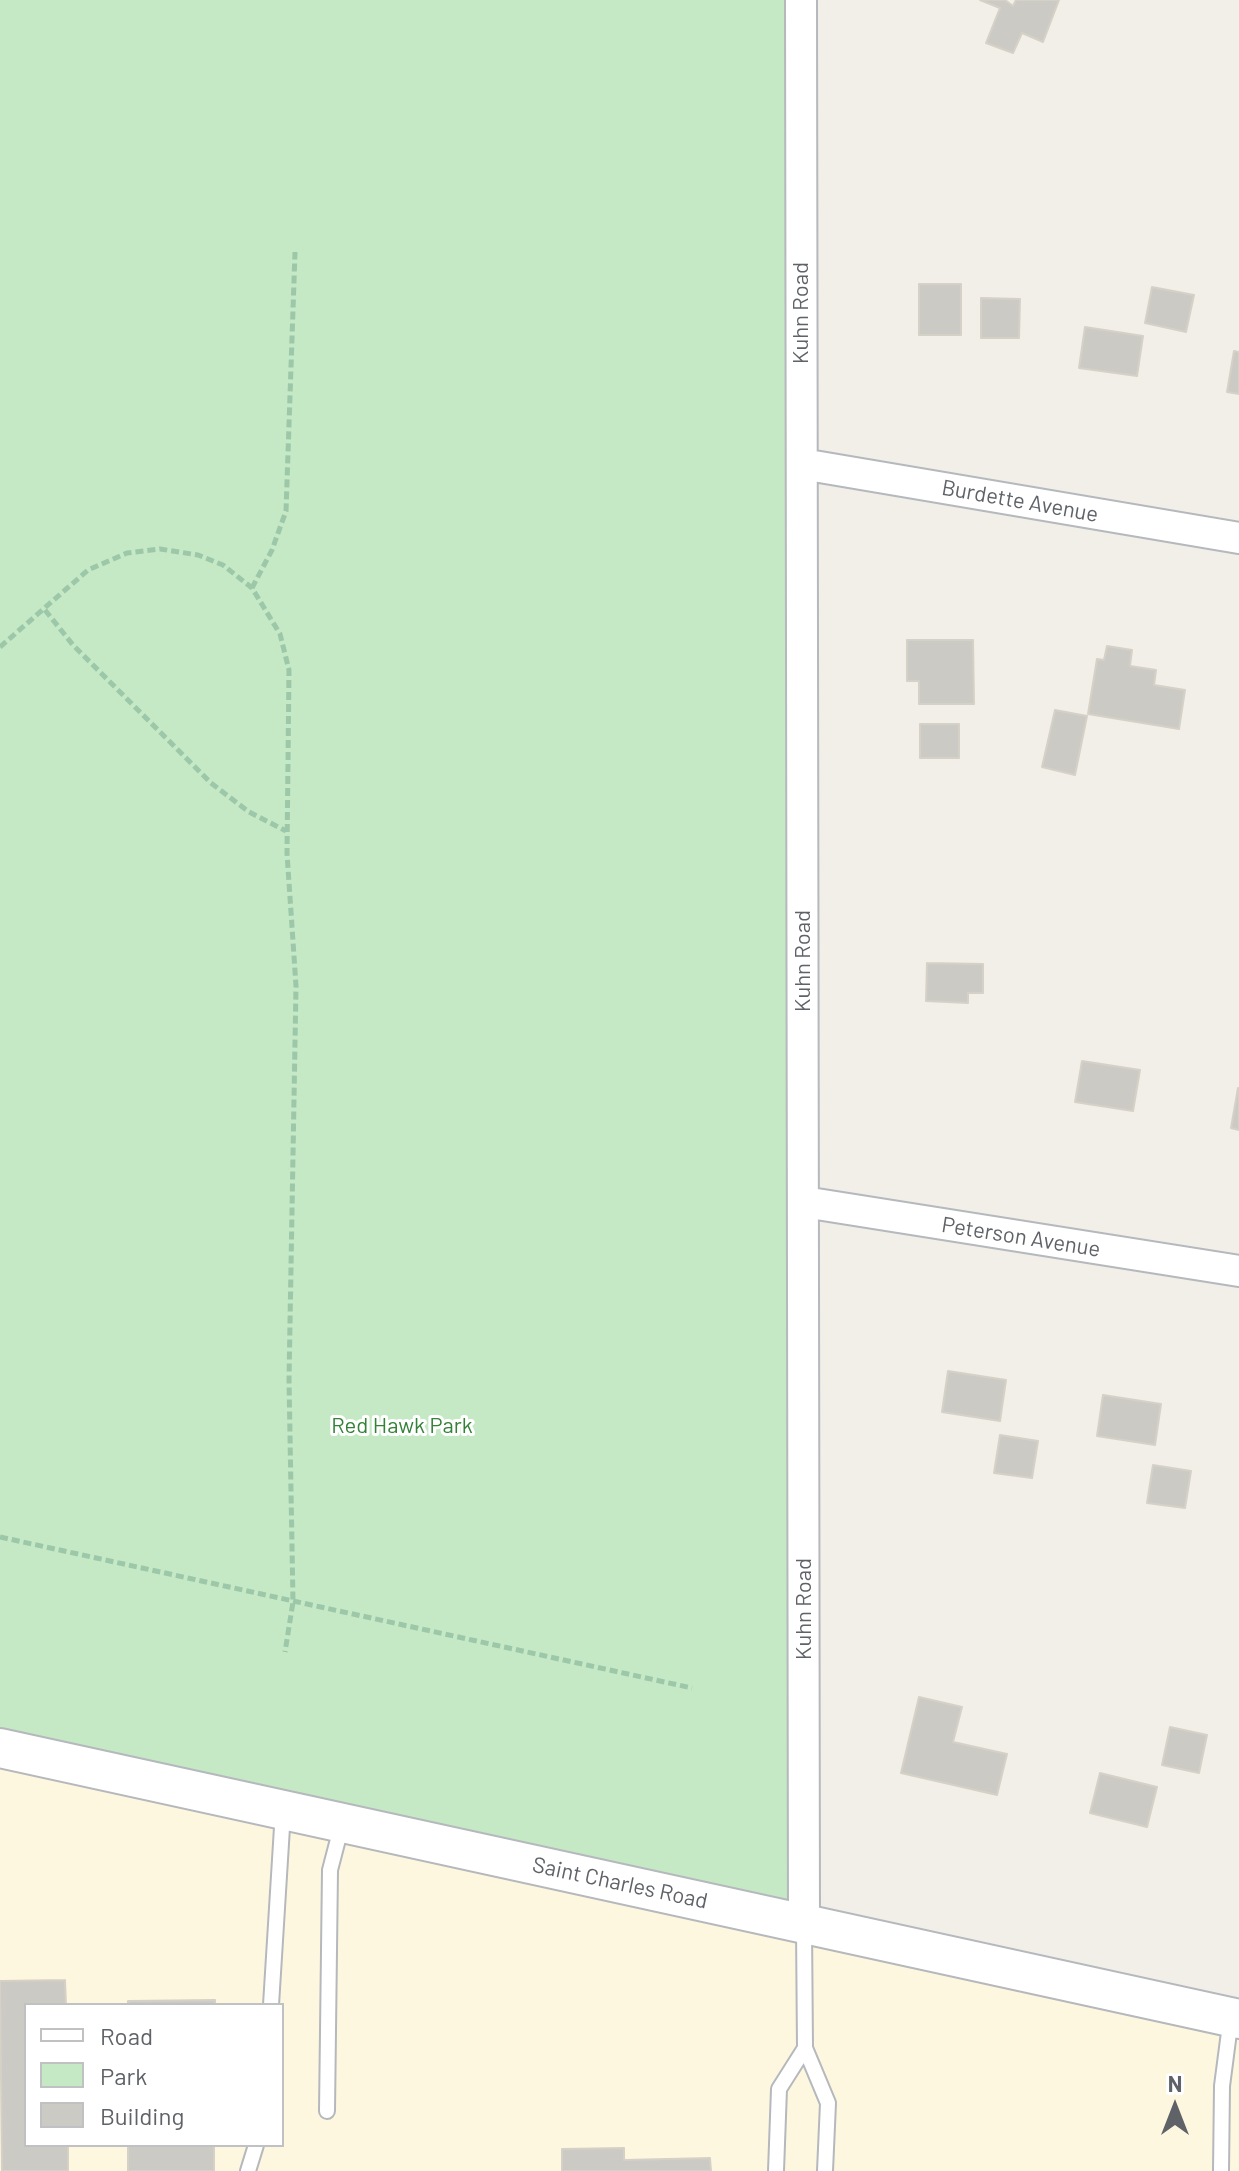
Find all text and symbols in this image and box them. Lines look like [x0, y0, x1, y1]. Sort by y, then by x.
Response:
street label: Kuhn Road [788, 262, 814, 364]
street label: Burdette Avenue [940, 474, 1100, 528]
street label: Kuhn Road [790, 910, 816, 1012]
street label: Peterson Avenue [940, 1211, 1102, 1263]
park label: Red Hawk Park [331, 1413, 473, 1439]
street label: Kuhn Road [791, 1558, 817, 1660]
street label: Saint Charles Road [530, 1852, 710, 1914]
legend [24, 2003, 284, 2147]
text: Road [100, 2021, 153, 2050]
text: Park [100, 2061, 147, 2090]
north arrow [1135, 2067, 1215, 2147]
text: N [1168, 2070, 1182, 2096]
text: Building [100, 2101, 184, 2130]

